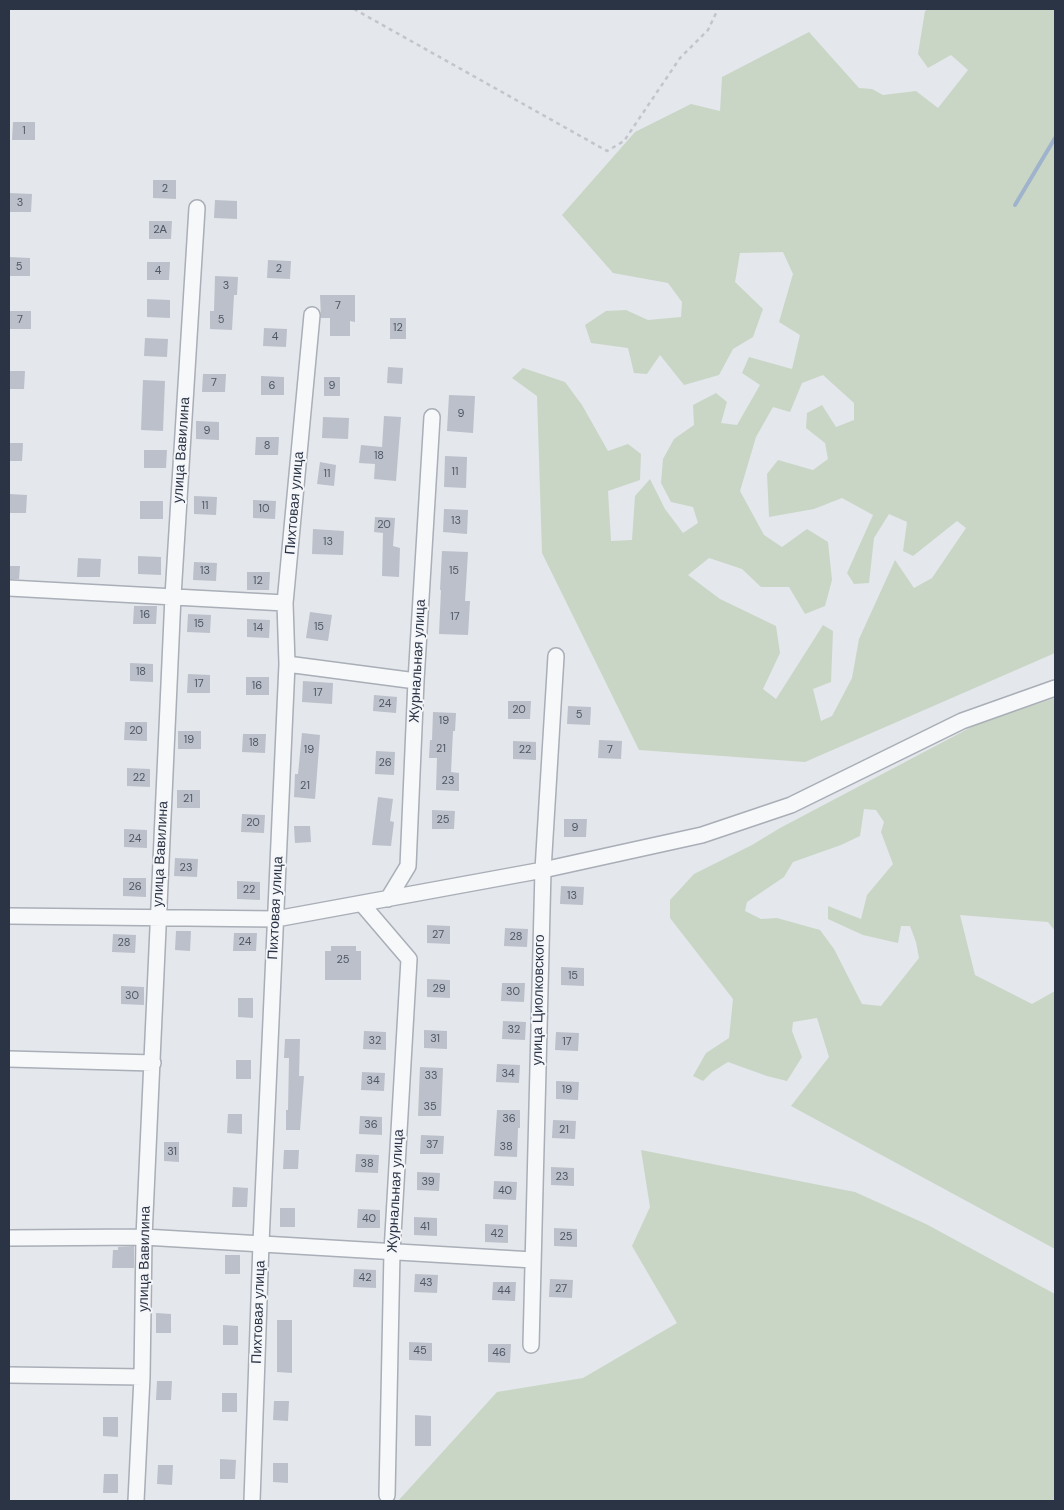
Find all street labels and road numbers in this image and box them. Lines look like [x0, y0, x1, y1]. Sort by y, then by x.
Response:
street label: улица Вавилина [170, 396, 194, 504]
street label: Пихтовая улица [282, 451, 308, 555]
street label: Журнальная улица [406, 599, 430, 723]
street label: улица Вавилина [150, 801, 172, 907]
street label: Пихтовая улица [265, 856, 287, 960]
street label: улица Циолковского [529, 934, 549, 1066]
street label: Журнальная улица [384, 1129, 408, 1253]
street label: улица Вавилина [136, 1206, 154, 1312]
street label: Пихтовая улица [249, 1260, 269, 1364]

